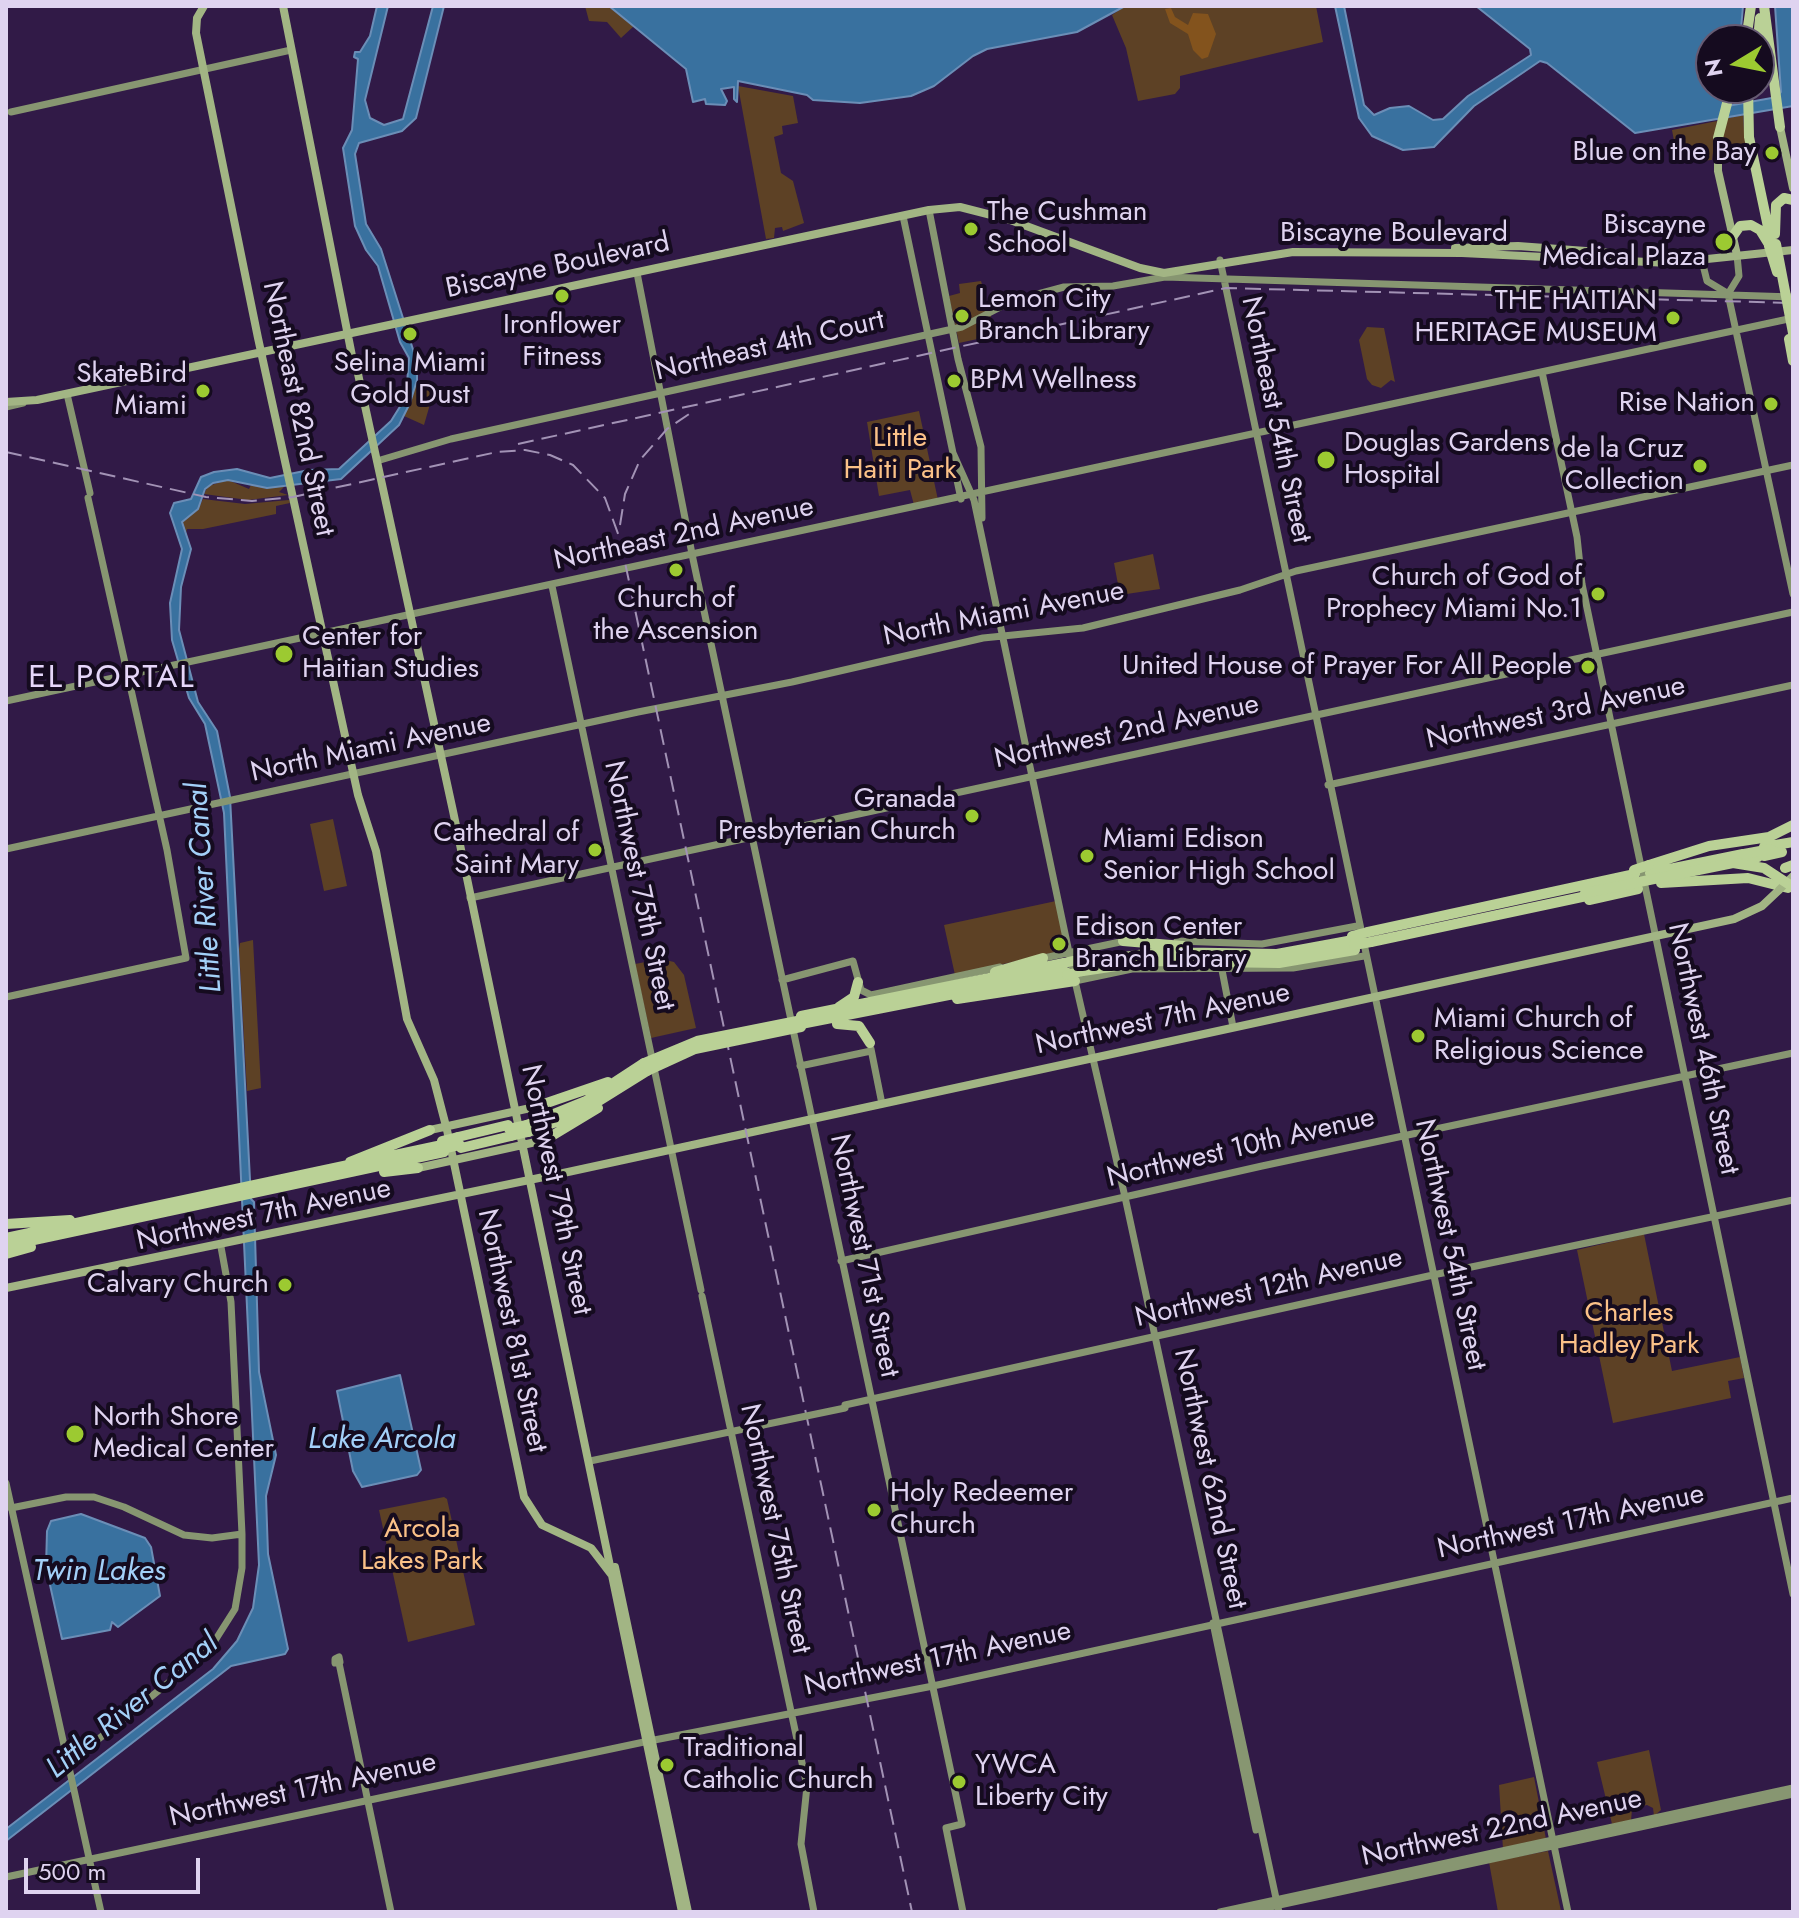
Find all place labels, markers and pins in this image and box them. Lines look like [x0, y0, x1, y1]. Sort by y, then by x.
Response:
place label: Blue on the Bay [1573, 136, 1756, 170]
marker: Blue on the Bay [1763, 144, 1781, 162]
place label: The Cushman School [987, 196, 1147, 262]
place label: Biscayne Medical Plaza [1542, 209, 1706, 275]
marker: The Cushman School [962, 220, 980, 238]
marker: Biscayne Medical Plaza [1713, 231, 1735, 253]
place label: Lemon City Branch Library [978, 283, 1150, 349]
place label: THE HAITIAN HERITAGE MUSEUM [1415, 285, 1657, 351]
marker: Ironflower Fitness [553, 287, 571, 305]
marker: Lemon City Branch Library [953, 307, 971, 325]
place label: Ironflower Fitness [503, 309, 621, 375]
marker: THE HAITIAN HERITAGE MUSEUM [1664, 309, 1682, 327]
marker: Selina Miami Gold Dust [401, 325, 419, 343]
place label: Selina Miami Gold Dust [334, 347, 486, 413]
place label: SkateBird Miami [76, 358, 187, 424]
place label: BPM Wellness [970, 364, 1137, 398]
marker: BPM Wellness [945, 372, 963, 390]
marker: SkateBird Miami [194, 382, 212, 400]
place label: Rise Nation [1619, 387, 1755, 421]
marker: Rise Nation [1762, 395, 1780, 413]
place label: Douglas Gardens Hospital [1344, 427, 1550, 493]
place label: de la Cruz Collection [1561, 433, 1684, 499]
marker: Douglas Gardens Hospital [1315, 449, 1337, 471]
marker: de la Cruz Collection [1691, 457, 1709, 475]
marker: Church of the Ascension [667, 561, 685, 579]
place label: Church of God of Prophecy Miami No.1 [1326, 561, 1582, 627]
place label: Church of the Ascension [593, 583, 759, 649]
marker: Church of God of Prophecy Miami No.1 [1589, 585, 1607, 603]
place label: Center for Haitian Studies [302, 621, 479, 687]
marker: Center for Haitian Studies [273, 643, 295, 665]
place label: United House of Prayer For All People [1122, 650, 1572, 684]
marker: United House of Prayer For All People [1579, 658, 1597, 676]
place label: Granada Presbyterian Church [718, 783, 956, 849]
marker: Granada Presbyterian Church [963, 807, 981, 825]
place label: Cathedral of Saint Mary [433, 817, 579, 883]
place label: Miami Edison Senior High School [1103, 823, 1335, 889]
marker: Cathedral of Saint Mary [586, 841, 604, 859]
marker: Miami Edison Senior High School [1078, 847, 1096, 865]
place label: Edison Center Branch Library [1075, 911, 1247, 977]
marker: Edison Center Branch Library [1050, 935, 1068, 953]
place label: Miami Church of Religious Science [1434, 1003, 1644, 1069]
marker: Miami Church of Religious Science [1409, 1027, 1427, 1045]
place label: Calvary Church [87, 1268, 269, 1302]
marker: Calvary Church [276, 1276, 294, 1294]
place label: North Shore Medical Center [93, 1401, 274, 1467]
marker: North Shore Medical Center [64, 1423, 86, 1445]
place label: Holy Redeemer Church [890, 1477, 1073, 1543]
marker: Holy Redeemer Church [865, 1501, 883, 1519]
place label: Traditional Catholic Church [683, 1732, 874, 1798]
place label: YWCA Liberty City [975, 1749, 1108, 1815]
marker: Traditional Catholic Church [658, 1756, 676, 1774]
marker: YWCA Liberty City [950, 1773, 968, 1791]

